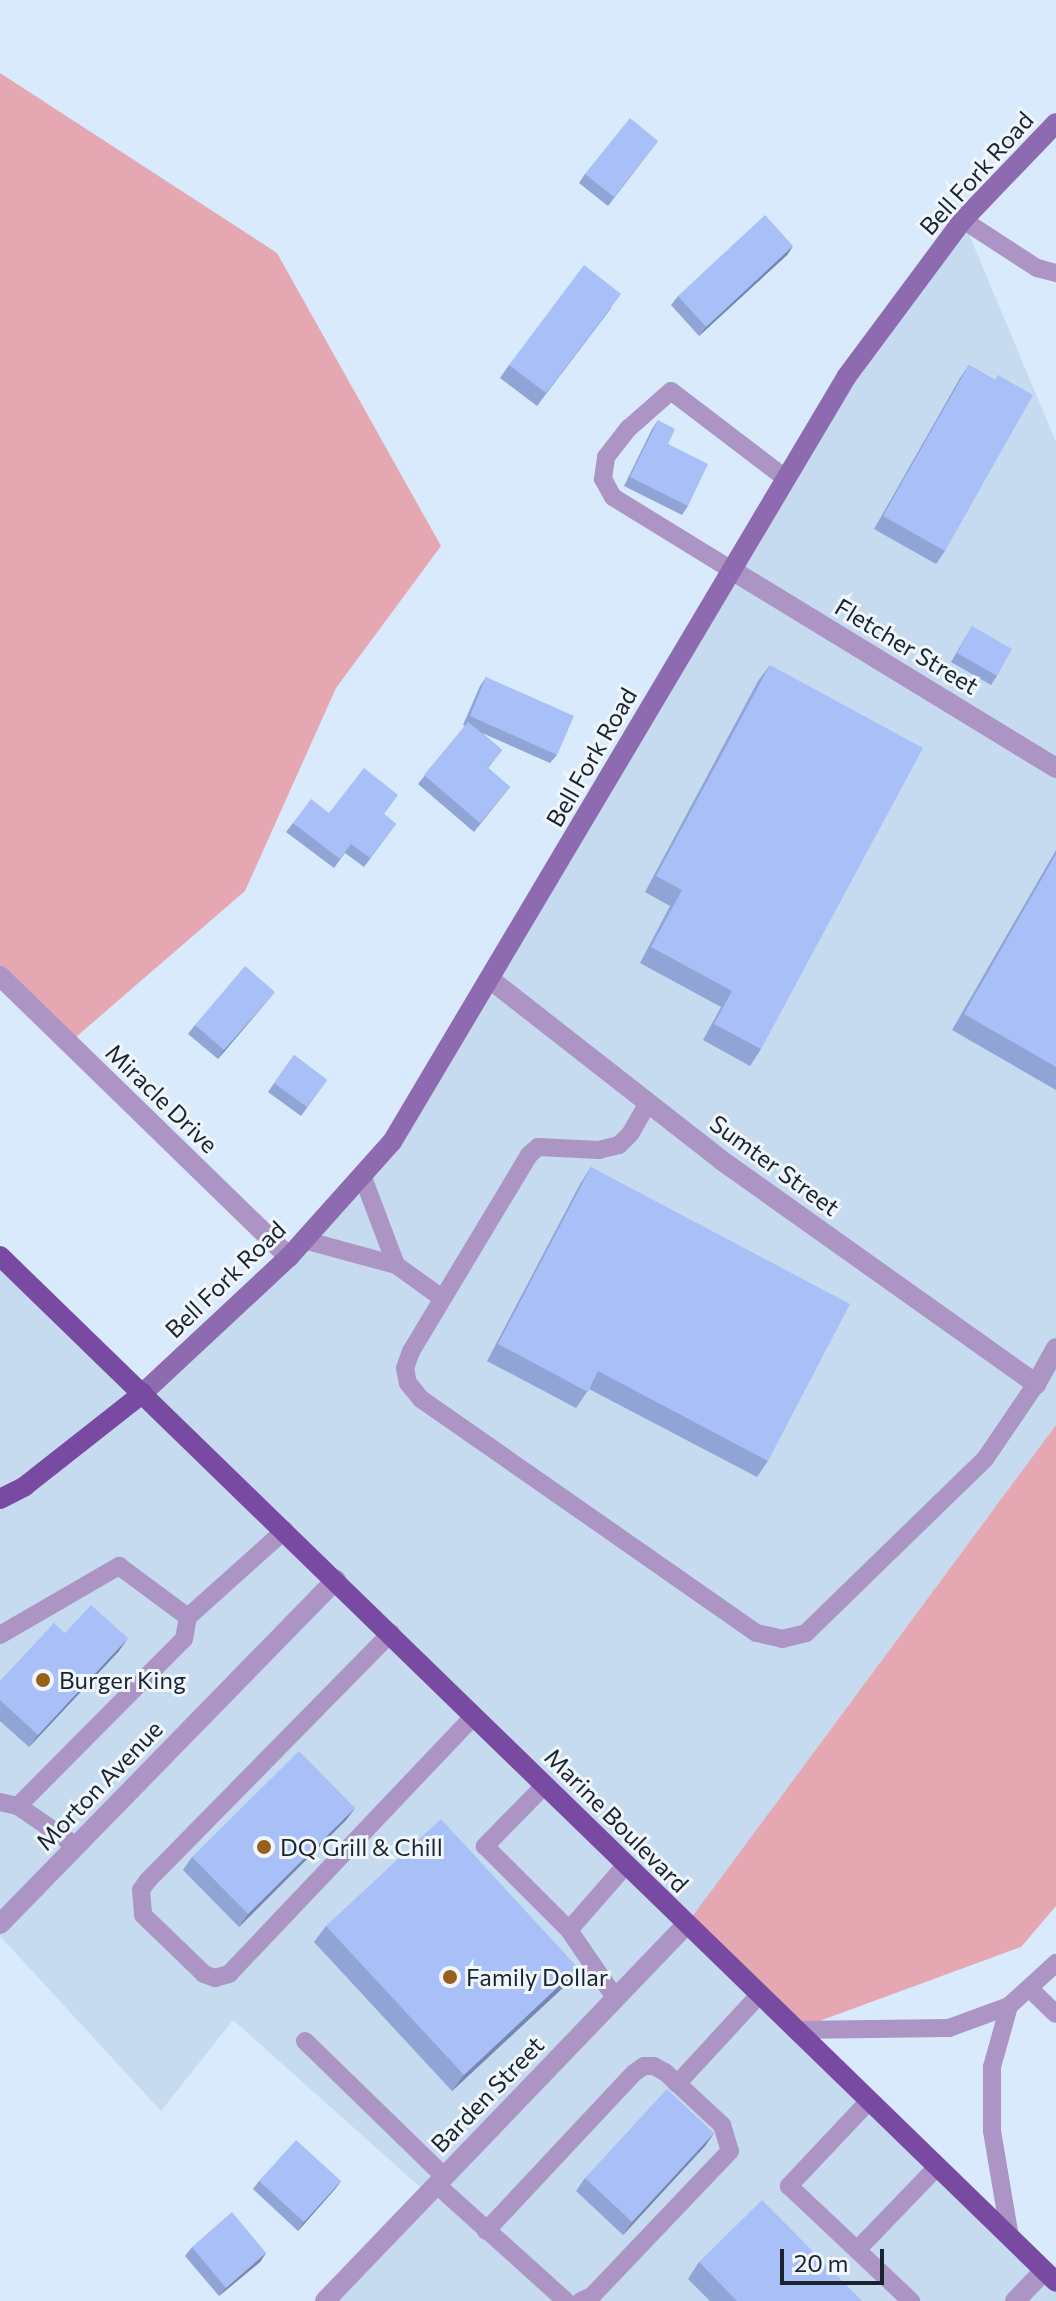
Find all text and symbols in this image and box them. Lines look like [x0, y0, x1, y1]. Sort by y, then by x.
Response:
street label: Bell Fork Road [913, 105, 1039, 241]
street label: Fletcher Street [830, 592, 984, 700]
street label: Bell Fork Road [540, 682, 642, 832]
street label: Miracle Drive [100, 1038, 224, 1158]
street label: Sumter Street [705, 1108, 845, 1222]
street label: Bell Fork Road [159, 1215, 291, 1343]
place label: Burger King [59, 1666, 186, 1694]
marker: Burger King [34, 1671, 52, 1689]
street label: Morton Avenue [30, 1714, 168, 1856]
street label: Marine Boulevard [539, 1742, 695, 1898]
place label: DQ Grill & Chill [280, 1833, 443, 1861]
marker: DQ Grill & Chill [255, 1838, 273, 1856]
place label: Family Dollar [466, 1963, 608, 1991]
marker: Family Dollar [441, 1968, 459, 1986]
street label: Barden Street [425, 2030, 549, 2158]
scale bar [784, 2233, 888, 2283]
text: 20 m [794, 2248, 848, 2277]

